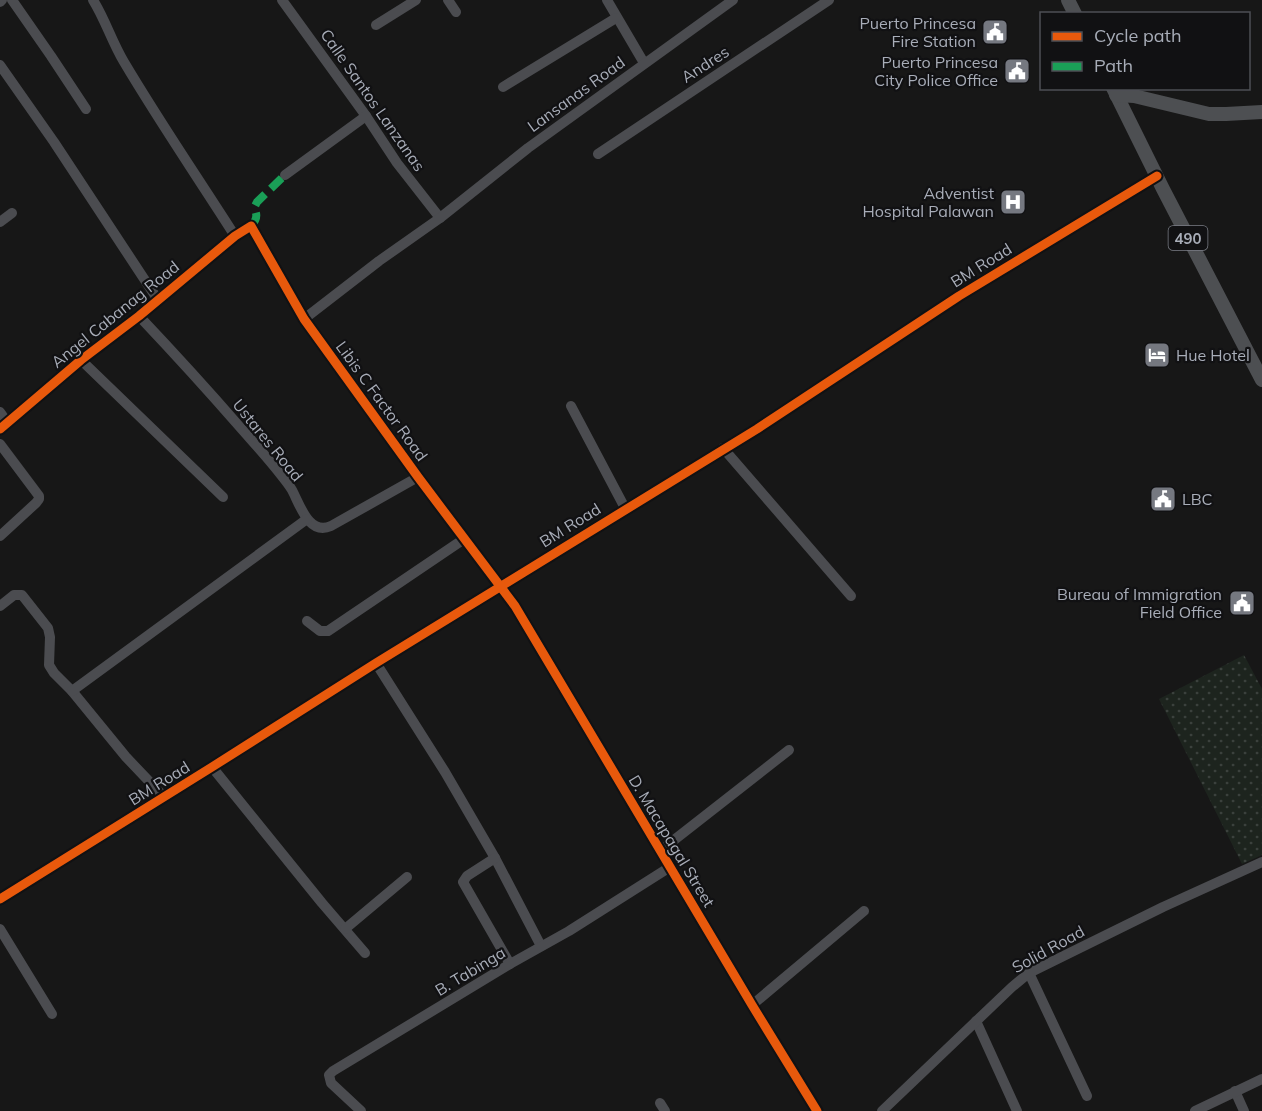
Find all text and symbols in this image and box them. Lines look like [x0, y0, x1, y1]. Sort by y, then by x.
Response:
legend [1040, 12, 1250, 90]
place label: Puerto Princesa Fire Station [859, 13, 976, 51]
public building icon: Puerto Princesa Fire Station [980, 17, 1010, 47]
text: Cycle path [1094, 24, 1181, 47]
street label: Calle Santos Lanzanas [316, 25, 430, 175]
street label: Andres [677, 41, 733, 87]
street label: Lansanas Road [523, 52, 629, 136]
place label: Puerto Princesa City Police Office [874, 52, 998, 90]
text: Path [1094, 54, 1133, 77]
public building icon: Puerto Princesa City Police Office [1002, 56, 1032, 86]
place label: Adventist Hospital Palawan [862, 183, 994, 221]
hospital icon: Adventist Hospital Palawan [998, 187, 1028, 217]
road number: 490 [1168, 226, 1208, 250]
street label: BM Road [947, 238, 1015, 292]
street label: Angel Cabanag Road [47, 256, 183, 372]
street label: Libis C Factor Road [332, 337, 432, 465]
hotel icon: Hue Hotel [1142, 340, 1172, 370]
place label: Hue Hotel [1176, 345, 1250, 365]
street label: Ustares Road [229, 395, 307, 485]
public building icon: LBC [1148, 484, 1178, 514]
place label: LBC [1182, 489, 1213, 509]
street label: BM Road [536, 498, 604, 552]
place label: Bureau of Immigration Field Office [1057, 584, 1222, 622]
public building icon: Bureau of Immigration Field Office [1227, 588, 1257, 618]
street label: BM Road [125, 756, 193, 810]
street label: D. Macapagal Street [625, 771, 720, 911]
street label: Solid Road [1008, 921, 1088, 977]
street label: B. Tabinga [431, 942, 509, 1000]

